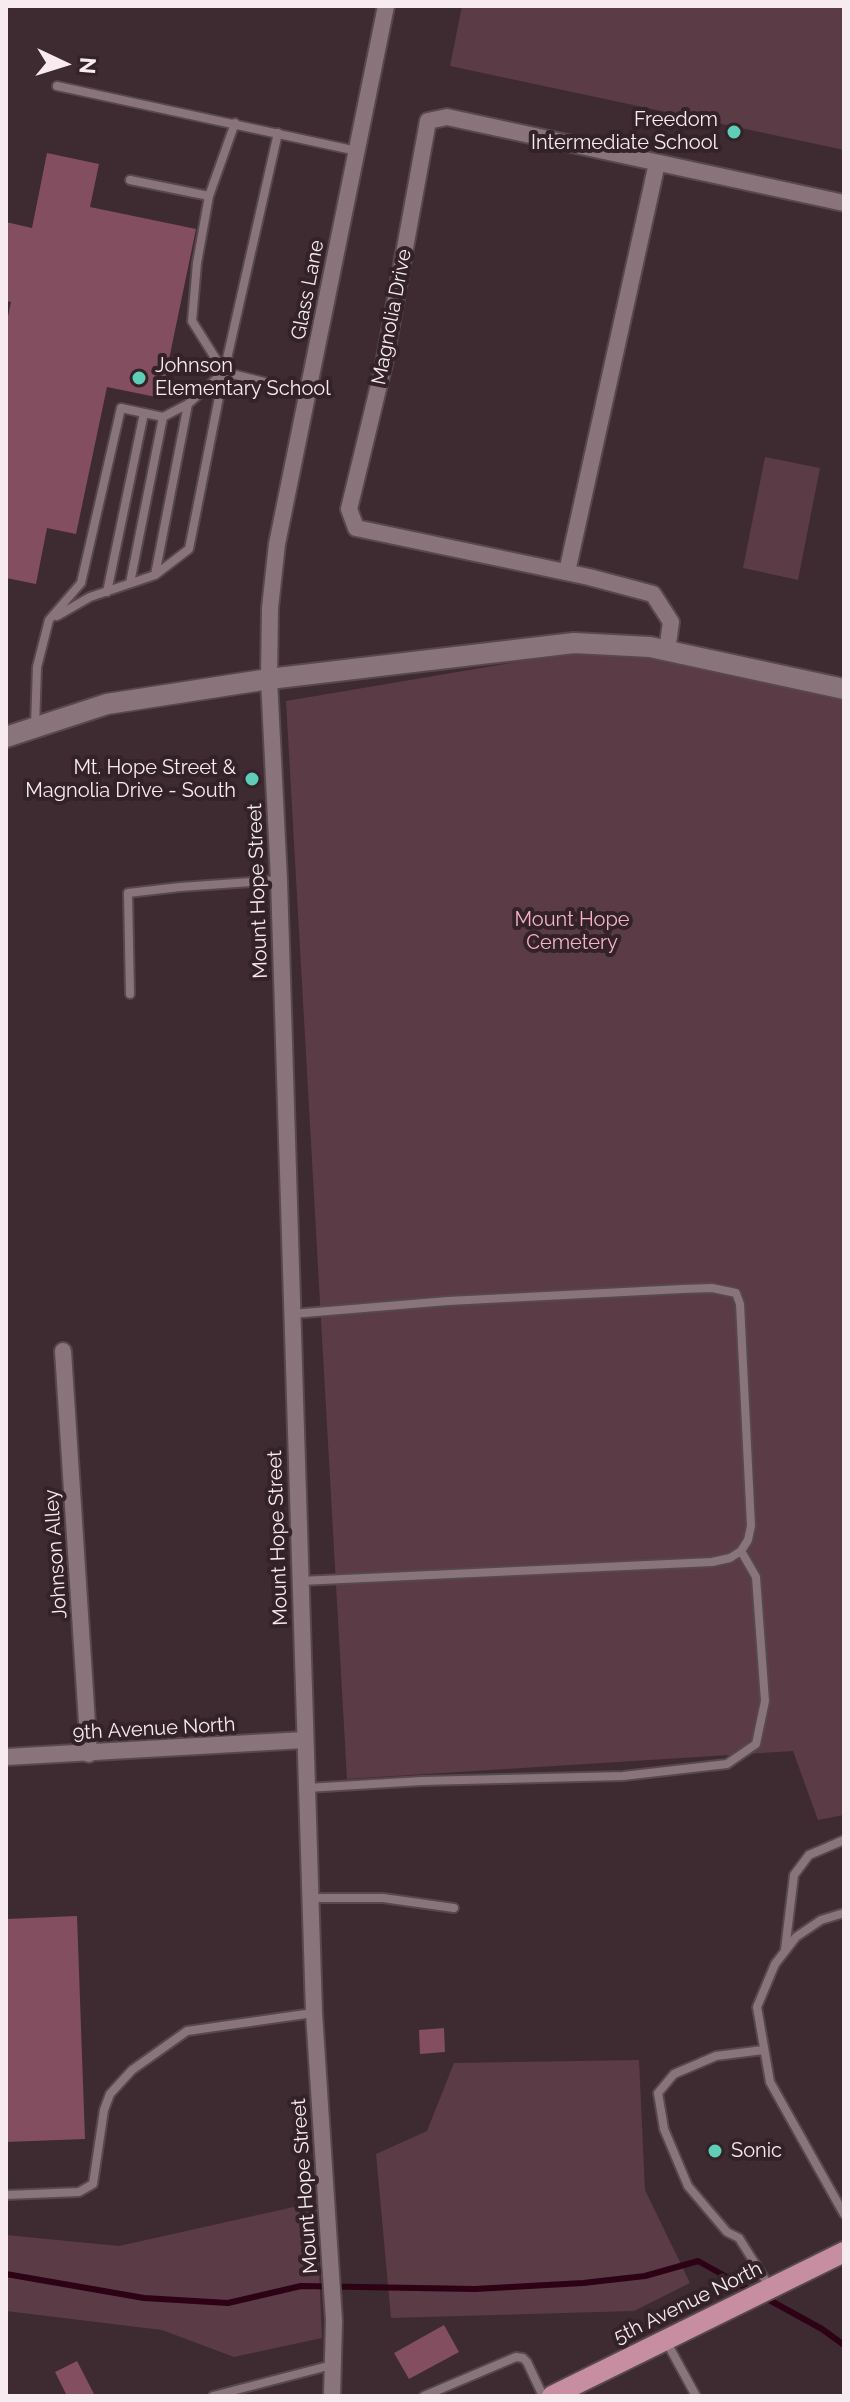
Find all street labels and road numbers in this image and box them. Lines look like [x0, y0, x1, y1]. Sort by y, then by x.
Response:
street label: Glass Lane [287, 238, 329, 342]
street label: Magnolia Drive [367, 247, 417, 387]
street label: Mount Hope Street [243, 803, 273, 979]
street label: Mount Hope Street [263, 1450, 293, 1626]
street label: Johnson Alley [40, 1488, 72, 1620]
street label: 9th Avenue North [72, 1713, 236, 1745]
street label: Mount Hope Street [287, 2098, 323, 2274]
street label: 5th Avenue North [610, 2257, 766, 2349]

